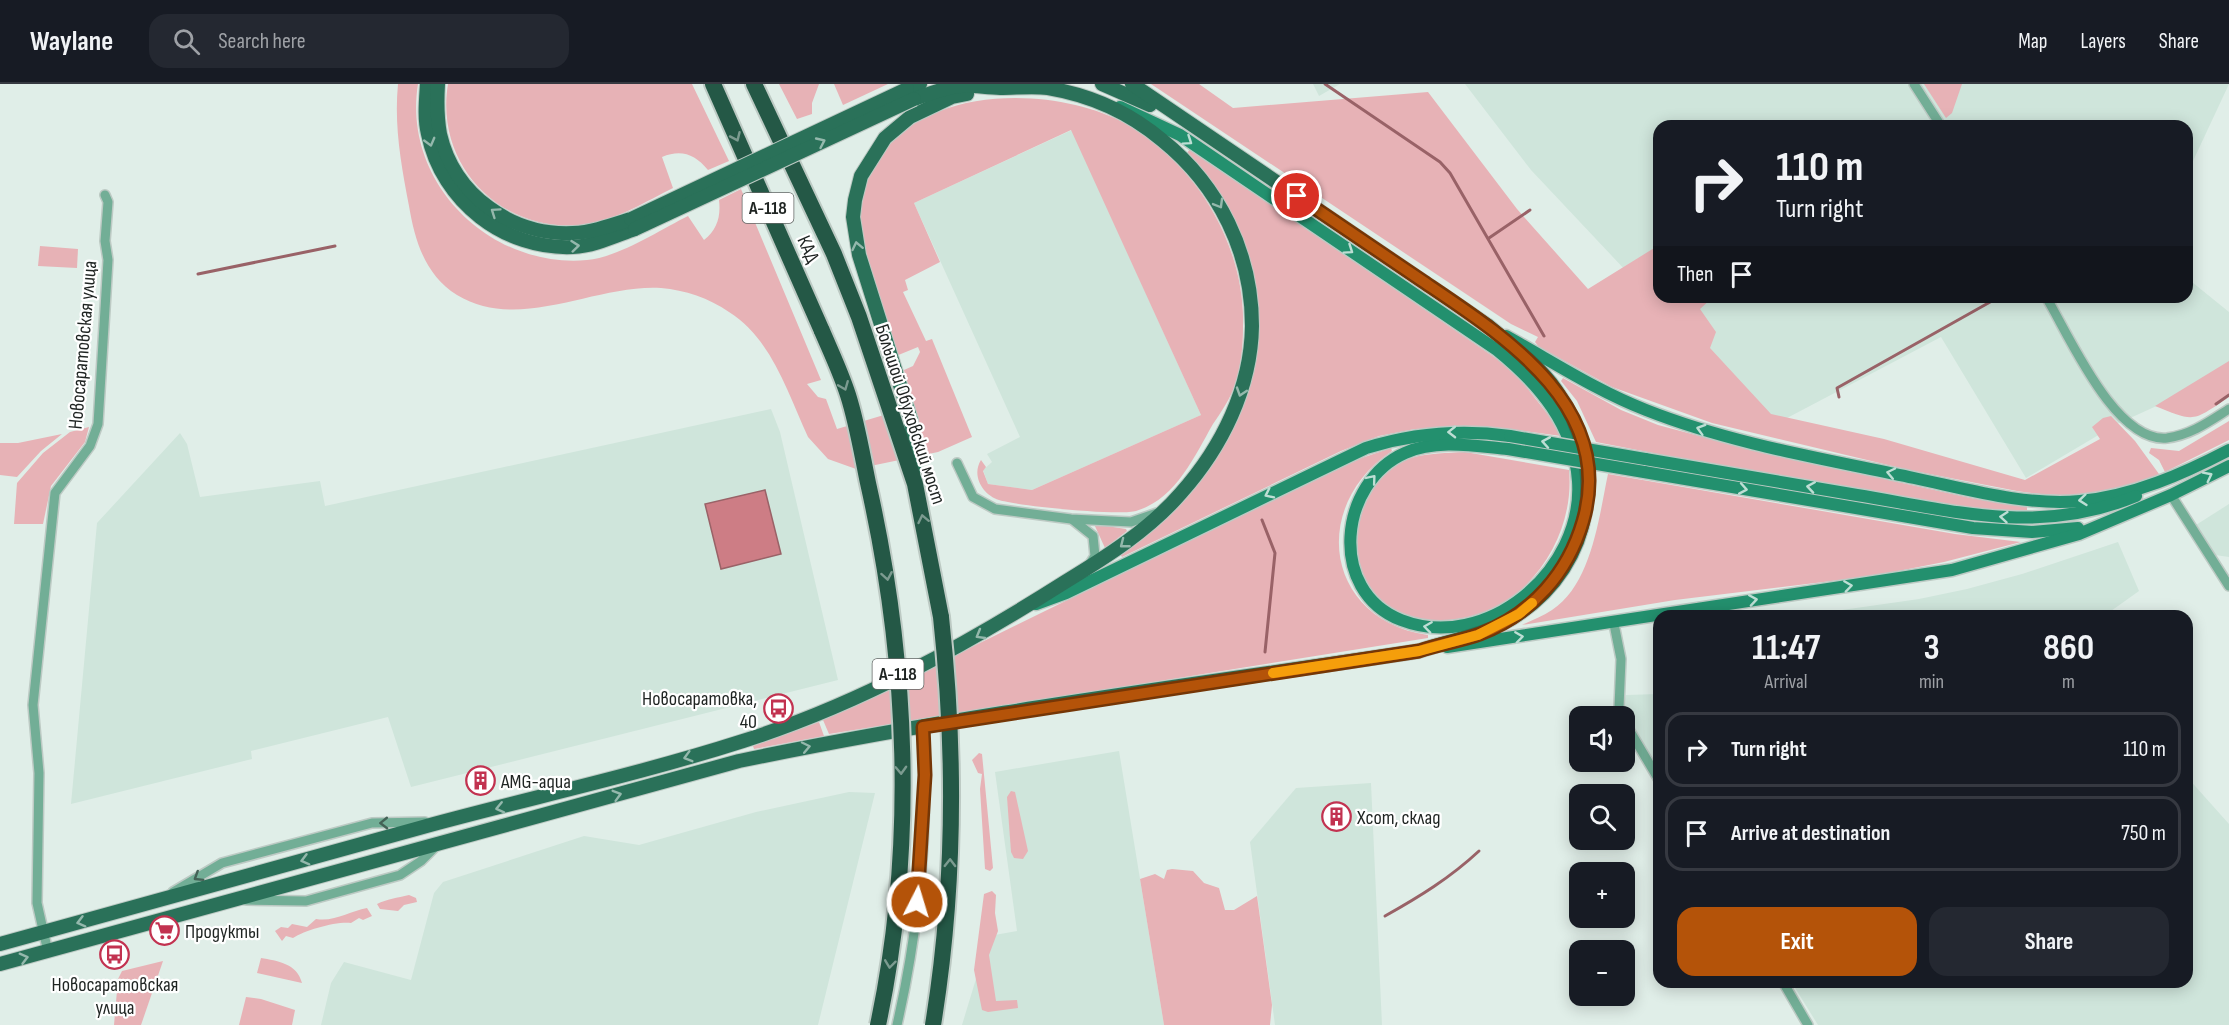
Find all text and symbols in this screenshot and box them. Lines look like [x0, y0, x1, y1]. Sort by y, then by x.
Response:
search box [149, 14, 569, 68]
text: Waylane [30, 25, 113, 58]
icon: search [170, 25, 203, 58]
text: Search here [218, 28, 306, 55]
text: Map [2018, 29, 2047, 54]
text: Layers [2080, 29, 2126, 54]
text: Share [2159, 29, 2199, 54]
one-way arrow [729, 131, 741, 142]
one-way arrow [1181, 133, 1192, 144]
one-way arrow [422, 137, 435, 147]
one-way arrow [814, 138, 825, 150]
text: 110 m [1776, 142, 1863, 193]
icon: right [1677, 144, 1755, 222]
pin [1271, 170, 1322, 221]
icon: arrive [1280, 179, 1313, 212]
road number: А-118 [742, 193, 794, 223]
text: Turn right [1776, 193, 1863, 225]
one-way arrow [1212, 198, 1223, 208]
one-way arrow [490, 208, 501, 219]
street label: КАД [791, 232, 825, 267]
one-way arrow [571, 240, 580, 253]
one-way arrow [851, 241, 864, 251]
one-way arrow [1343, 242, 1354, 253]
icon: arrive [1725, 258, 1758, 291]
street label: Новосаратовская улица [64, 260, 102, 430]
text: Then [1677, 261, 1713, 288]
street label: Большой Обуховский мост [870, 321, 951, 507]
one-way arrow [837, 379, 849, 390]
one-way arrow [1236, 386, 1249, 397]
one-way arrow [1696, 424, 1707, 436]
one-way arrow [1447, 426, 1456, 438]
one-way arrow [1541, 436, 1551, 449]
one-way arrow [1886, 467, 1896, 480]
one-way arrow [2202, 472, 2213, 483]
one-way arrow [1365, 475, 1376, 486]
one-way arrow [1737, 482, 1747, 495]
one-way arrow [1807, 482, 1816, 494]
one-way arrow [1264, 486, 1275, 498]
one-way arrow [2078, 493, 2088, 506]
one-way arrow [1999, 511, 2008, 524]
one-way arrow [917, 514, 930, 524]
one-way arrow [1119, 536, 1130, 547]
one-way arrow [880, 571, 892, 580]
one-way arrow [1844, 581, 1853, 593]
one-way arrow [1747, 594, 1757, 607]
one-way arrow [1423, 621, 1433, 633]
text: 11:47 [1752, 627, 1820, 670]
text: 3 [1923, 627, 1940, 670]
text: 860 [2043, 627, 2094, 670]
one-way arrow [976, 628, 987, 639]
one-way arrow [1514, 632, 1523, 644]
road number: А-118 [872, 659, 924, 689]
text: Arrival [1764, 670, 1807, 694]
text: min [1919, 670, 1944, 694]
text: m [2062, 670, 2075, 694]
place label: Новосаратовка, 40 [642, 687, 757, 734]
bus stop icon: Новосаратовка, 40 [762, 693, 794, 725]
map controls [1569, 706, 1635, 1006]
button: sound [1569, 706, 1635, 772]
icon: right [1680, 733, 1713, 766]
text: Turn right [1731, 736, 1807, 763]
text: 110 m [2123, 736, 2166, 763]
one-way arrow [801, 741, 811, 754]
one-way arrow [683, 749, 693, 762]
building icon: AMG-aqua [464, 765, 496, 797]
one-way arrow [895, 765, 907, 774]
place label: AMG-aqua [500, 770, 571, 794]
button: search [1569, 784, 1635, 850]
one-way arrow [611, 790, 622, 802]
one-way arrow [495, 801, 505, 814]
building icon: Xсom, склад [1320, 801, 1352, 833]
place label: Xсom, склад [1356, 806, 1441, 830]
one-way arrow [380, 817, 389, 829]
icon: arrive [1680, 817, 1713, 850]
text: Arrive at destination [1731, 820, 1890, 847]
text: 750 m [2121, 820, 2166, 847]
one-way arrow [300, 852, 310, 865]
one-way arrow [944, 858, 957, 867]
button: + [1569, 862, 1635, 928]
one-way arrow [194, 869, 204, 881]
position arrow [885, 870, 949, 934]
button: Exit [1677, 907, 1917, 976]
button: Share [1929, 907, 2169, 976]
one-way arrow [76, 915, 87, 927]
supermarket icon: Продукты [148, 915, 180, 947]
place label: Продукты [185, 920, 260, 944]
bus stop icon: Новосаратовская улица [99, 938, 131, 970]
button: − [1569, 940, 1635, 1006]
one-way arrow [18, 953, 29, 965]
one-way arrow [884, 960, 896, 969]
place label: Новосаратовская улица [52, 973, 178, 1020]

